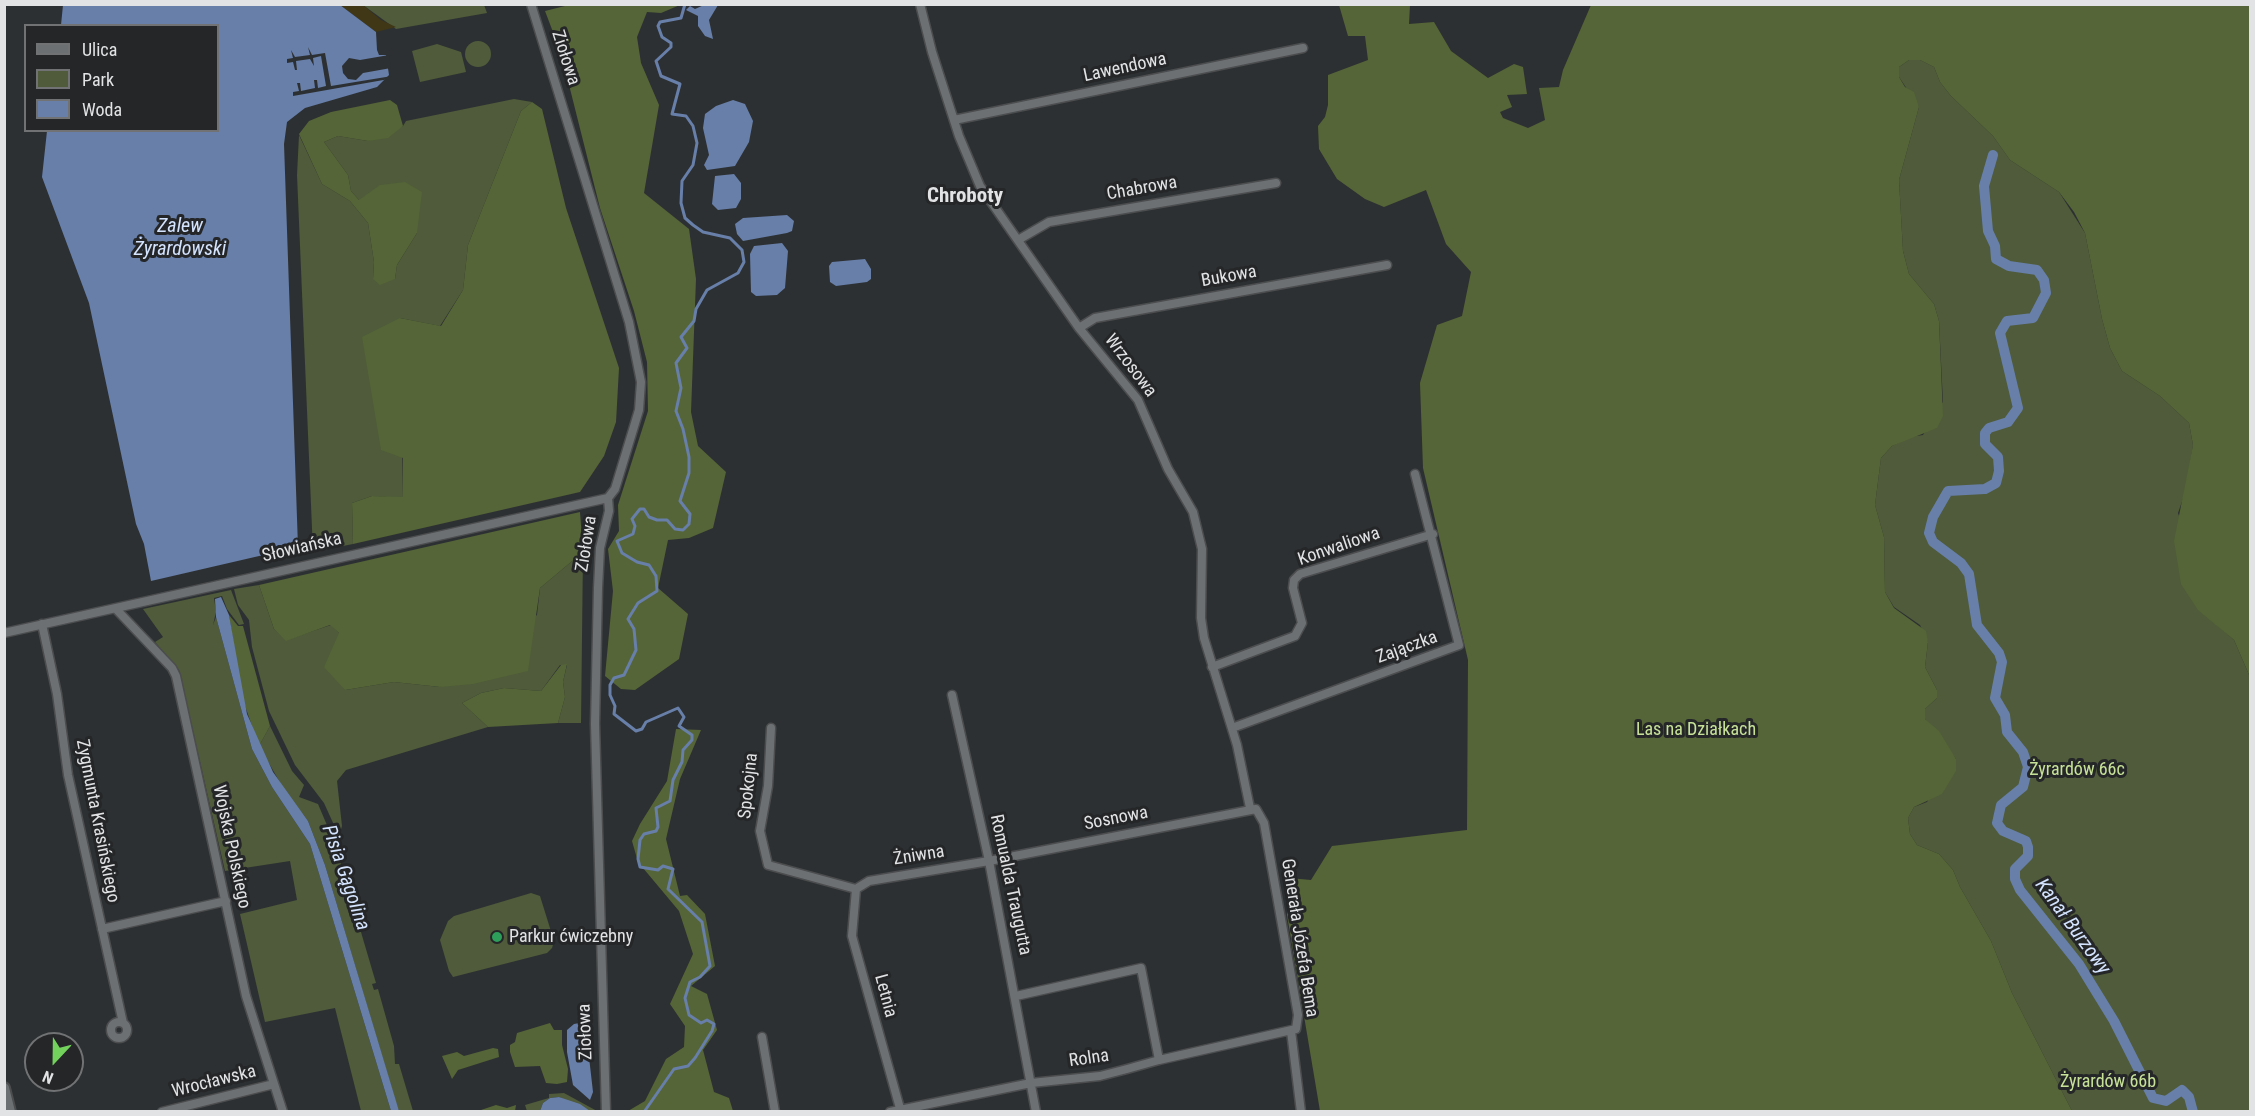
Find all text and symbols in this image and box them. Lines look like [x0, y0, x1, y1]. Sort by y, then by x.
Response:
legend [24, 24, 219, 132]
street label: Ziołowa [546, 28, 584, 88]
text: Ulica [82, 39, 117, 60]
street label: Lawendowa [1082, 49, 1168, 87]
text: Park [82, 69, 114, 90]
text: Woda [82, 99, 122, 120]
street label: Chabrowa [1105, 172, 1179, 206]
district label: Chroboty [927, 184, 1003, 210]
water label: Zalew Żyrardowski [134, 215, 226, 262]
street label: Bukowa [1200, 262, 1258, 292]
street label: Wrzosowa [1099, 330, 1161, 402]
street label: Ziołowa [572, 514, 602, 574]
street label: Konwaliowa [1295, 523, 1383, 571]
street label: Słowiańska [260, 528, 344, 568]
street label: Zajączka [1373, 627, 1441, 669]
park label: Las na Działkach [1636, 719, 1756, 741]
street label: Zygmunta Krasińskiego [71, 738, 123, 904]
street label: Spokojna [735, 752, 763, 820]
park label: Żyrardów 66c [2029, 759, 2125, 781]
street label: Wojska Polskiego [207, 783, 255, 911]
street label: Sosnowa [1082, 802, 1150, 836]
street label: Romualda Traugutta [985, 813, 1035, 957]
water label: Pisia Gągolina [316, 822, 374, 934]
street label: Żniwna [892, 841, 946, 871]
street label: Generała Józefa Bema [1276, 857, 1322, 1019]
water label: Kanał Burzowy [2029, 874, 2115, 980]
place label: Parkur ćwiczebny [509, 926, 633, 948]
marker: Parkur ćwiczebny [490, 930, 504, 944]
street label: Letnia [869, 972, 901, 1020]
street label: Ziołowa [574, 1003, 598, 1061]
north arrow [24, 1032, 84, 1092]
street label: Rolna [1068, 1046, 1110, 1072]
street label: Wrocławska [170, 1061, 258, 1103]
text: N [40, 1067, 56, 1088]
park label: Żyrardów 66b [2060, 1071, 2156, 1093]

